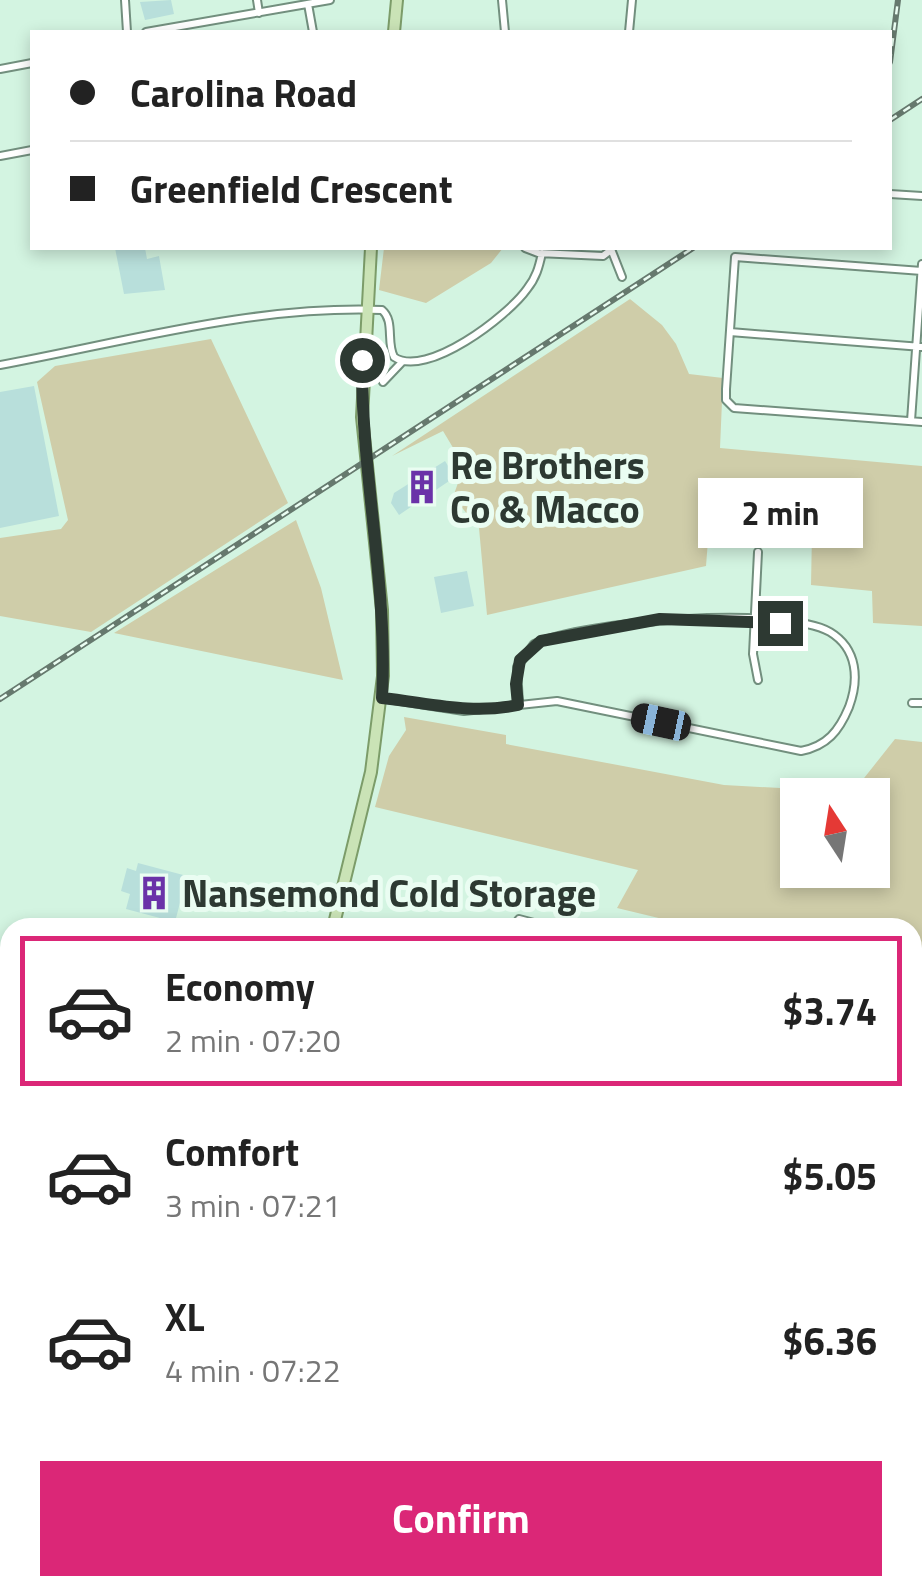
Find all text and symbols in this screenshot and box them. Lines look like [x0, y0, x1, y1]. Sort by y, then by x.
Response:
text: Carolina Road [130, 64, 357, 122]
text: Greenfield Crescent [130, 160, 452, 218]
route start [340, 338, 385, 383]
place label: Re Brothers Co & Macco [450, 436, 645, 538]
building icon: Re Brothers Co & Macco [403, 468, 441, 506]
callout: 2 min [698, 478, 862, 548]
text: 2 min [742, 489, 819, 537]
route end [758, 601, 803, 646]
car [629, 701, 693, 743]
north arrow [780, 778, 890, 888]
map controls [780, 778, 890, 888]
place label: Nansemond Cold Storage [182, 864, 596, 922]
building icon: Nansemond Cold Storage [135, 874, 173, 912]
text: Economy [165, 958, 315, 1016]
icon: car [45, 966, 135, 1056]
text: $3.74 [782, 982, 877, 1040]
text: 2 min · 07:20 [165, 1016, 341, 1064]
text: Comfort [165, 1123, 299, 1181]
icon: car [45, 1131, 135, 1221]
text: $5.05 [782, 1147, 877, 1205]
text: 3 min · 07:21 [165, 1181, 341, 1229]
text: XL [165, 1288, 205, 1346]
icon: car [45, 1296, 135, 1386]
text: $6.36 [782, 1312, 877, 1370]
text: 4 min · 07:22 [165, 1346, 341, 1394]
button: Confirm [40, 1461, 882, 1576]

